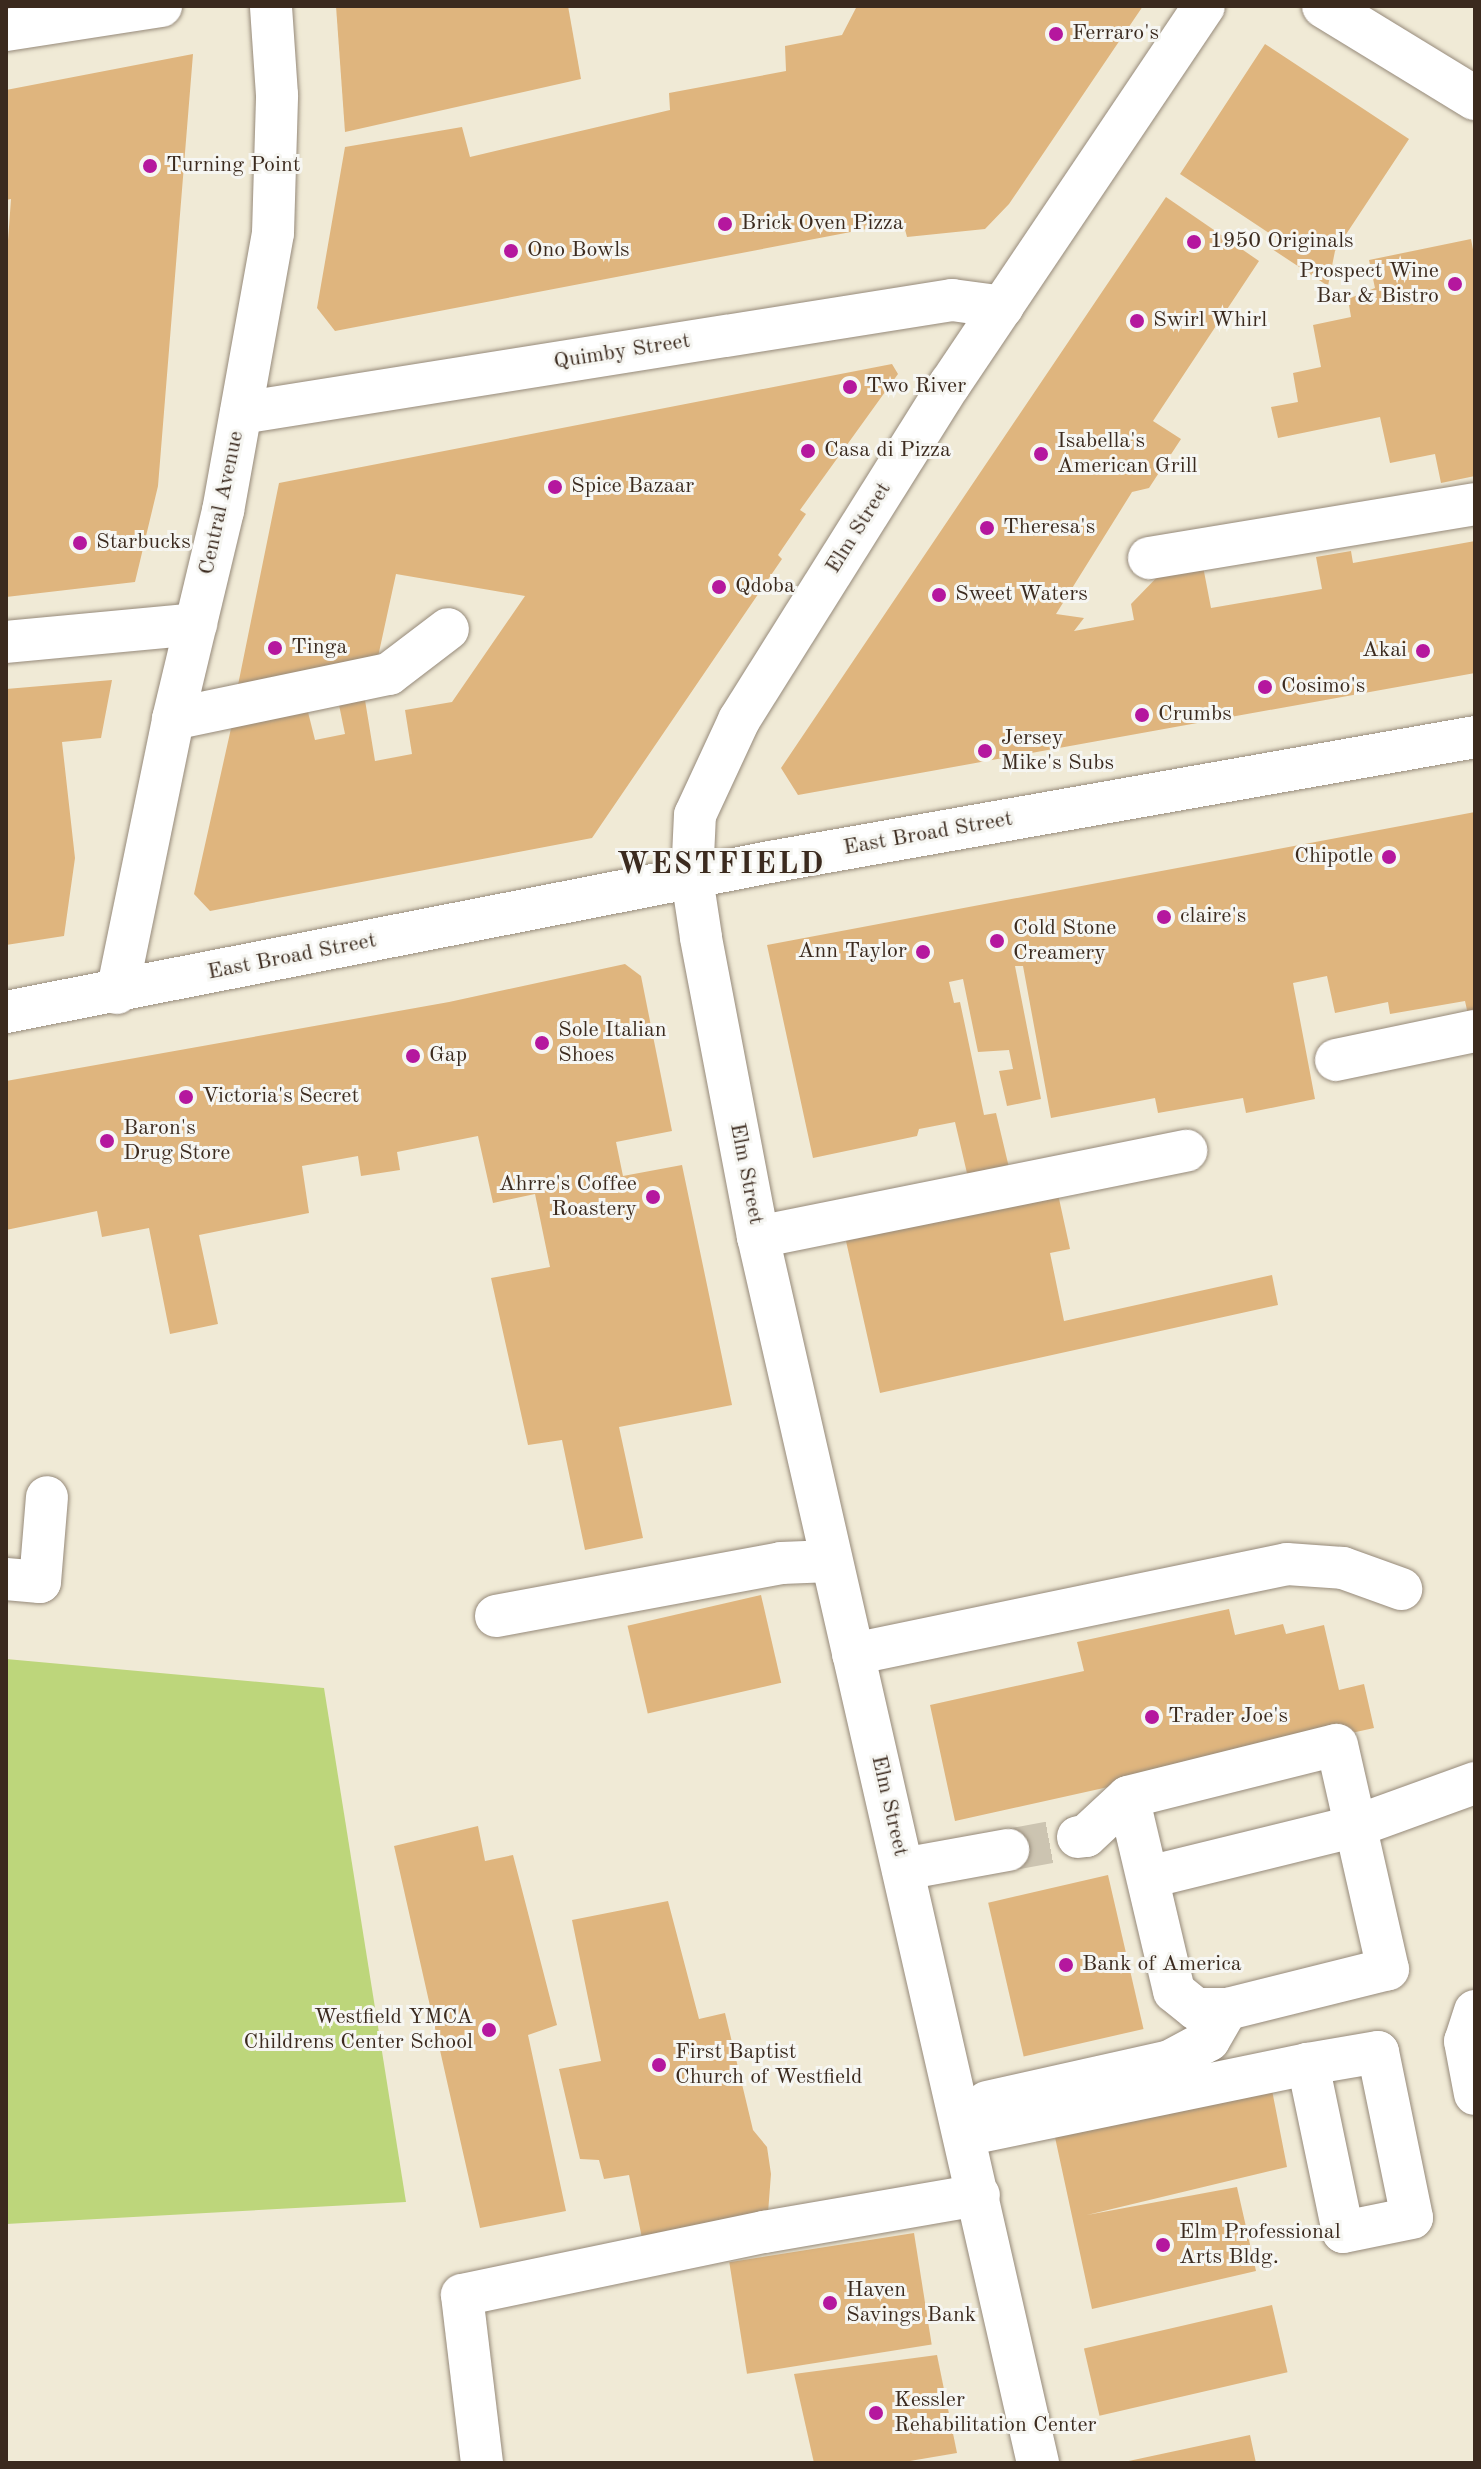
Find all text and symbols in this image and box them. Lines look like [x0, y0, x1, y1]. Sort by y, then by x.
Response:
place label: Ferraro's [1072, 21, 1159, 47]
marker: Ferraro's [1047, 25, 1065, 43]
place label: Turning Point [166, 153, 300, 179]
marker: Turning Point [141, 157, 159, 175]
place label: Brick Oven Pizza [741, 211, 904, 237]
marker: Brick Oven Pizza [716, 215, 734, 233]
place label: 1950 Originals [1210, 229, 1354, 255]
marker: 1950 Originals [1185, 233, 1203, 251]
place label: Ono Bowls [527, 238, 630, 264]
marker: Ono Bowls [502, 242, 520, 260]
place label: Prospect Wine Bar & Bistro [1299, 258, 1439, 310]
marker: Prospect Wine Bar & Bistro [1446, 275, 1464, 293]
place label: Swirl Whirl [1153, 308, 1267, 334]
marker: Swirl Whirl [1128, 312, 1146, 330]
street label: Quimby Street [552, 328, 692, 376]
place label: Two River [866, 374, 966, 400]
marker: Two River [841, 378, 859, 396]
place label: Isabella's American Grill [1057, 428, 1198, 480]
street label: Central Avenue [194, 429, 250, 577]
place label: Casa di Pizza [824, 438, 951, 464]
marker: Casa di Pizza [799, 442, 817, 460]
marker: Isabella's American Grill [1032, 445, 1050, 463]
place label: Spice Bazaar [571, 474, 694, 500]
street label: Elm Street [821, 477, 897, 579]
marker: Spice Bazaar [546, 478, 564, 496]
place label: Theresa's [1003, 515, 1095, 541]
marker: Theresa's [978, 519, 996, 537]
place label: Starbucks [96, 530, 191, 556]
marker: Starbucks [71, 534, 89, 552]
place label: Qdoba [735, 574, 795, 600]
marker: Qdoba [710, 578, 728, 596]
place label: Sweet Waters [955, 582, 1088, 608]
marker: Sweet Waters [930, 586, 948, 604]
place label: Tinga [291, 635, 347, 661]
place label: Akai [1362, 638, 1407, 664]
marker: Tinga [266, 639, 284, 657]
marker: Akai [1414, 642, 1432, 660]
place label: Cosimo's [1281, 674, 1365, 700]
marker: Cosimo's [1256, 678, 1274, 696]
place label: Crumbs [1158, 702, 1232, 728]
marker: Crumbs [1133, 706, 1151, 724]
place label: Jersey Mike's Subs [1001, 725, 1114, 776]
marker: Jersey Mike's Subs [976, 742, 994, 760]
street label: East Broad Street [841, 806, 1015, 862]
place label: Chipotle [1294, 844, 1373, 870]
district label: WESTFIELD [617, 847, 825, 883]
marker: Chipotle [1380, 848, 1398, 866]
place label: claire's [1180, 904, 1246, 930]
marker: claire's [1155, 908, 1173, 926]
place label: Cold Stone Creamery [1013, 915, 1116, 966]
street label: East Broad Street [205, 928, 379, 986]
marker: Cold Stone Creamery [988, 932, 1006, 950]
place label: Ann Taylor [798, 939, 907, 965]
marker: Ann Taylor [914, 943, 932, 961]
place label: Sole Italian Shoes [558, 1017, 667, 1068]
marker: Sole Italian Shoes [533, 1034, 551, 1052]
place label: Gap [429, 1043, 467, 1069]
marker: Gap [404, 1047, 422, 1065]
place label: Victoria's Secret [202, 1084, 359, 1110]
marker: Victoria's Secret [177, 1088, 195, 1106]
place label: Baron's Drug Store [123, 1115, 230, 1166]
street label: Elm Street [723, 1121, 769, 1227]
marker: Baron's Drug Store [98, 1132, 116, 1150]
place label: Ahrre's Coffee Roastery [499, 1171, 637, 1222]
marker: Ahrre's Coffee Roastery [644, 1188, 662, 1206]
place label: Trader Joe's [1168, 1704, 1288, 1730]
marker: Trader Joe's [1143, 1708, 1161, 1726]
street label: Elm Street [865, 1753, 913, 1859]
place label: Bank of America [1082, 1952, 1242, 1978]
marker: Bank of America [1057, 1956, 1075, 1974]
place label: Westfield YMCA Childrens Center School [243, 2004, 473, 2056]
marker: Westfield YMCA Childrens Center School [480, 2021, 498, 2039]
place label: First Baptist Church of Westfield [675, 2039, 862, 2090]
marker: First Baptist Church of Westfield [650, 2056, 668, 2074]
place label: Elm Professional Arts Bldg. [1179, 2219, 1341, 2270]
marker: Elm Professional Arts Bldg. [1154, 2236, 1172, 2254]
place label: Haven Savings Bank [846, 2277, 976, 2328]
marker: Haven Savings Bank [821, 2294, 839, 2312]
place label: Kessler Rehabilitation Center [894, 2387, 1097, 2438]
marker: Kessler Rehabilitation Center [865, 2402, 887, 2424]

